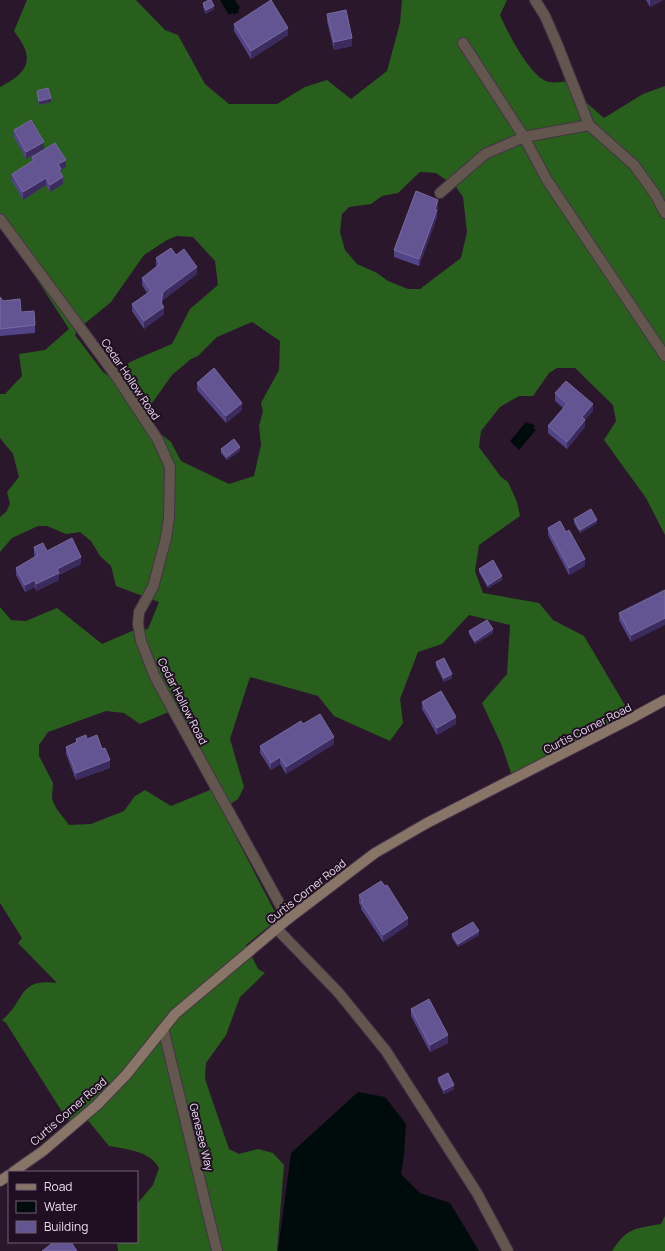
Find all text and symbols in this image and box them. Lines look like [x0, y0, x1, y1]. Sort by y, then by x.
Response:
street label: Cedar Hollow Road [98, 335, 164, 423]
street label: Cedar Hollow Road [155, 655, 211, 747]
street label: Curtis Corner Road [540, 699, 634, 757]
street label: Curtis Corner Road [263, 855, 349, 927]
street label: Curtis Corner Road [27, 1074, 109, 1148]
street label: Genesee Way [186, 1102, 218, 1173]
legend [8, 1171, 138, 1243]
text: Road [44, 1178, 72, 1195]
text: Water [44, 1198, 78, 1215]
text: Building [44, 1218, 88, 1235]

